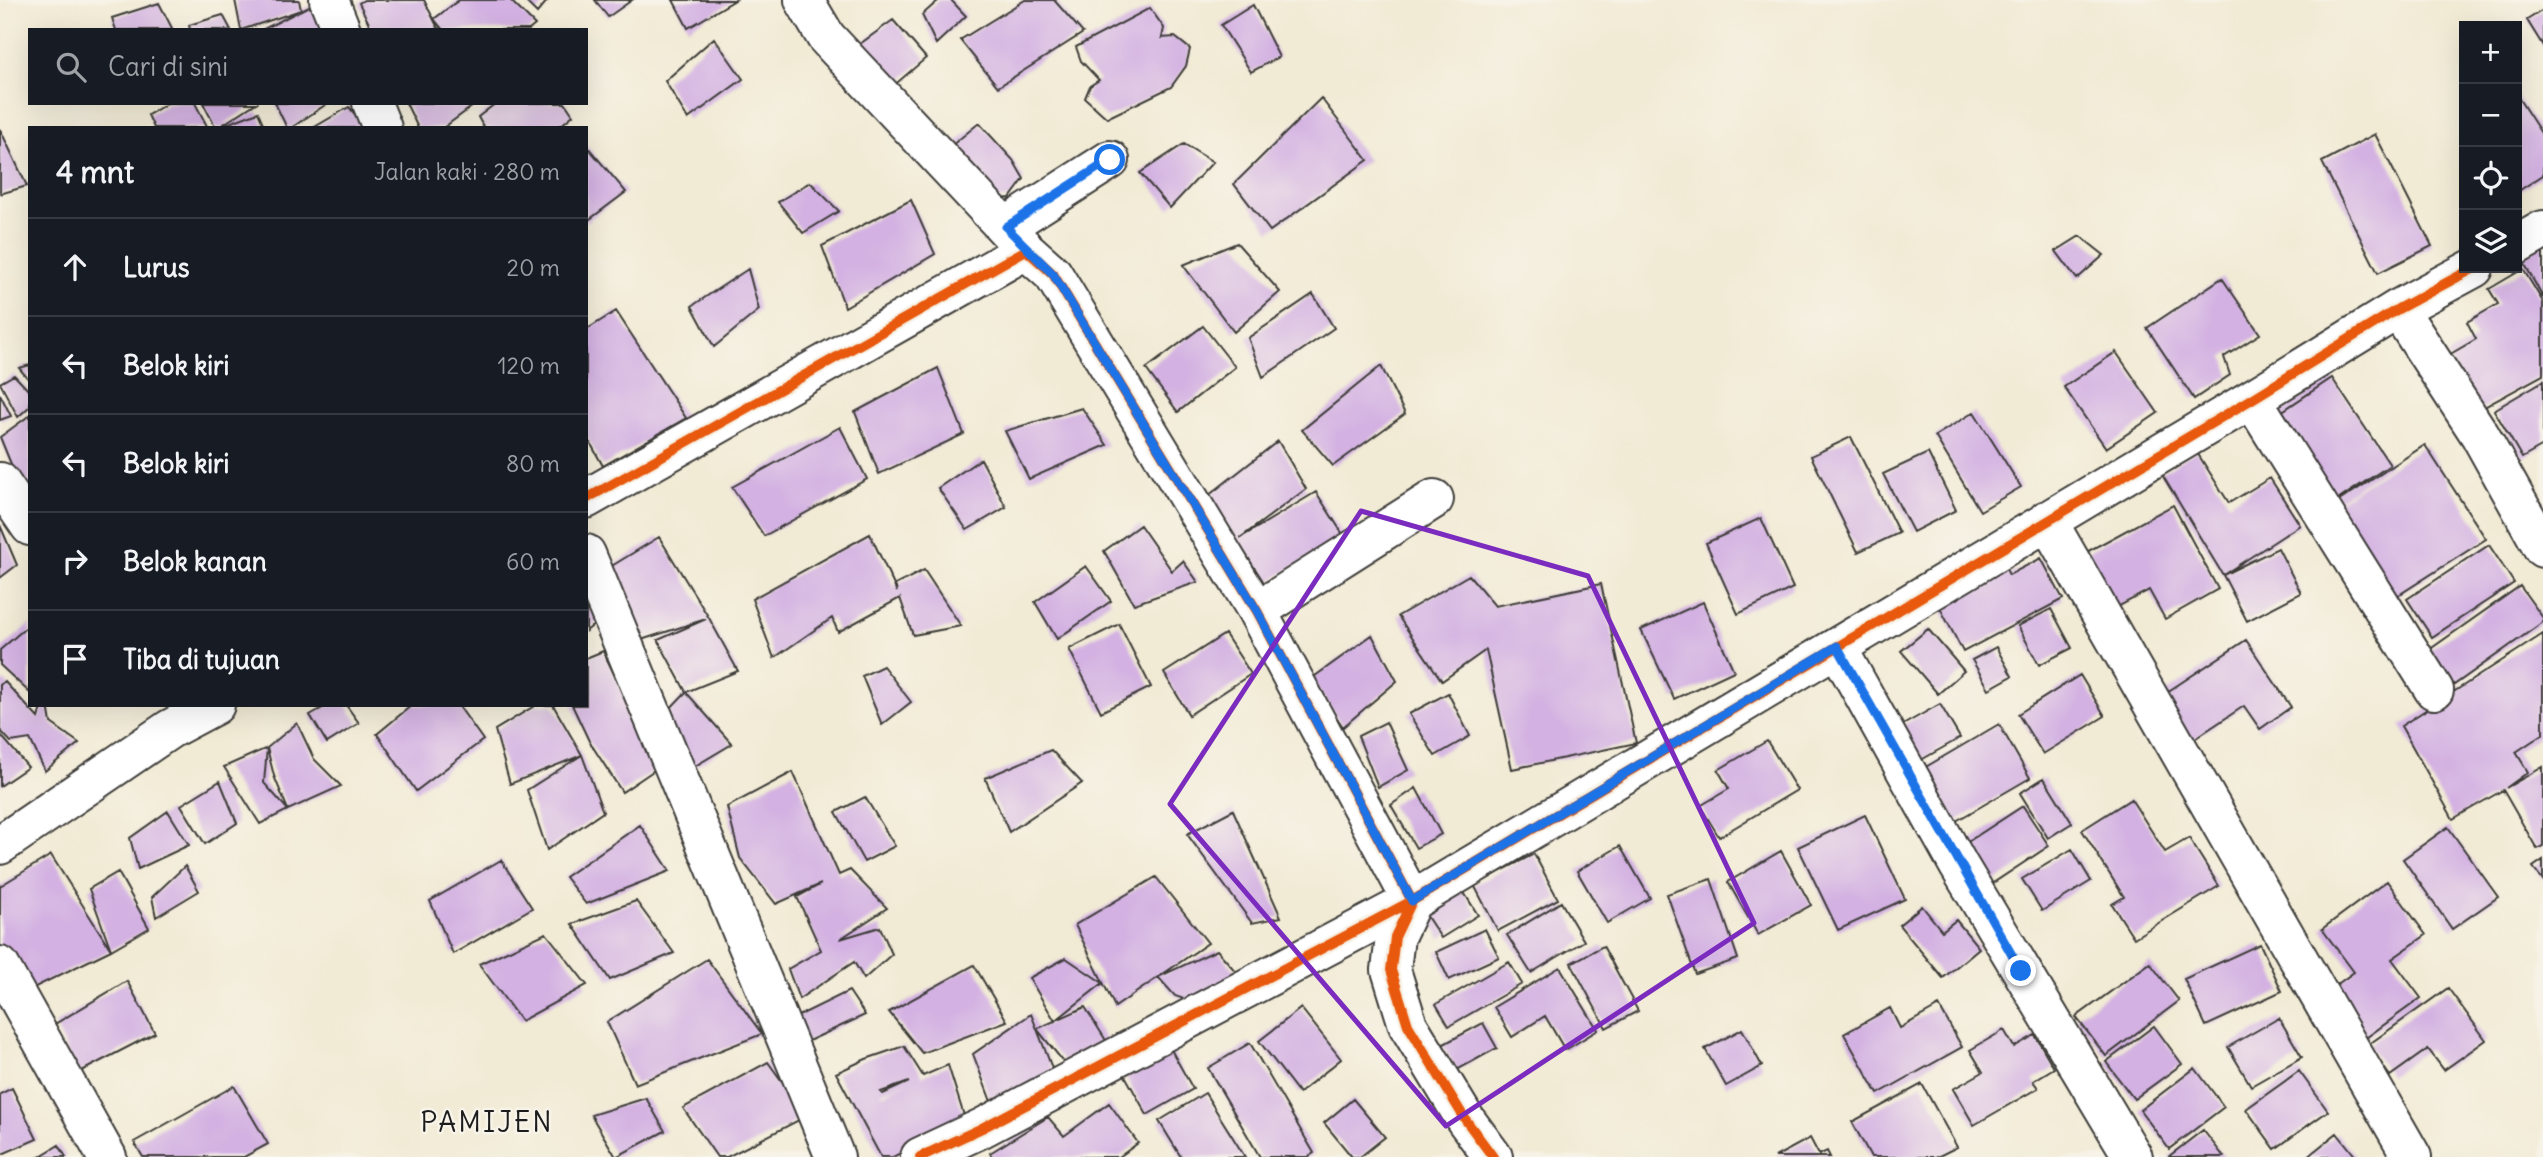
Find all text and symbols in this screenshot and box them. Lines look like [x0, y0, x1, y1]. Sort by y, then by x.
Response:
map controls [2459, 21, 2522, 273]
button: + [2459, 21, 2522, 84]
search box [28, 28, 588, 105]
icon: search [52, 48, 90, 86]
text: Cari di sini [108, 50, 228, 83]
button: − [2459, 84, 2522, 147]
route start [1094, 144, 1125, 175]
button: locate [2459, 147, 2522, 210]
text: 4 mnt [56, 153, 134, 191]
text: Jalan kaki · 280 m [374, 157, 560, 186]
button: layers [2459, 210, 2522, 273]
icon: ahead [56, 248, 94, 286]
text: Lurus [123, 251, 190, 284]
text: 20 m [507, 253, 560, 282]
icon: left [56, 346, 94, 384]
text: Belok kiri [123, 349, 229, 382]
text: 120 m [497, 351, 560, 380]
icon: left [56, 444, 94, 482]
text: Belok kiri [123, 447, 229, 480]
text: 80 m [506, 449, 560, 478]
icon: right [56, 542, 94, 580]
text: Belok kanan [123, 545, 267, 578]
text: 60 m [506, 547, 560, 576]
icon: arrive [56, 640, 94, 678]
text: Tiba di tujuan [123, 643, 280, 676]
route end [2005, 955, 2036, 986]
district label: PAMIJEN [420, 1104, 554, 1140]

